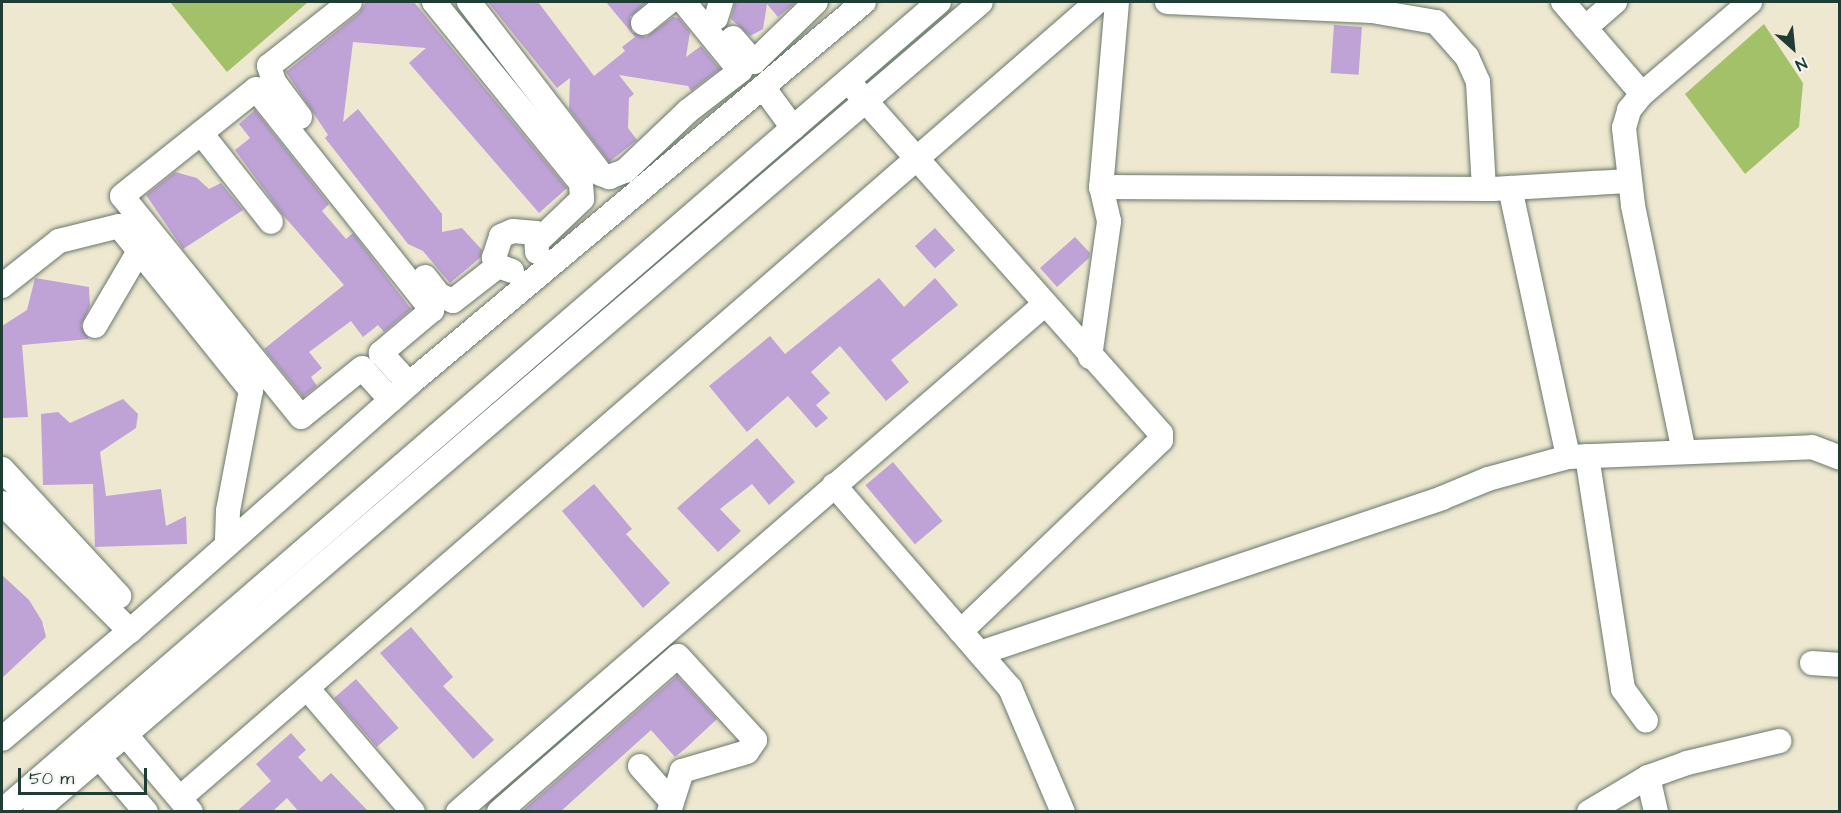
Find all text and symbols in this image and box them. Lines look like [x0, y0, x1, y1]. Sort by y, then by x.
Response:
north arrow [1763, 18, 1823, 78]
text: N [1792, 52, 1811, 76]
scale bar [21, 756, 150, 794]
text: 50 m [29, 766, 74, 791]

